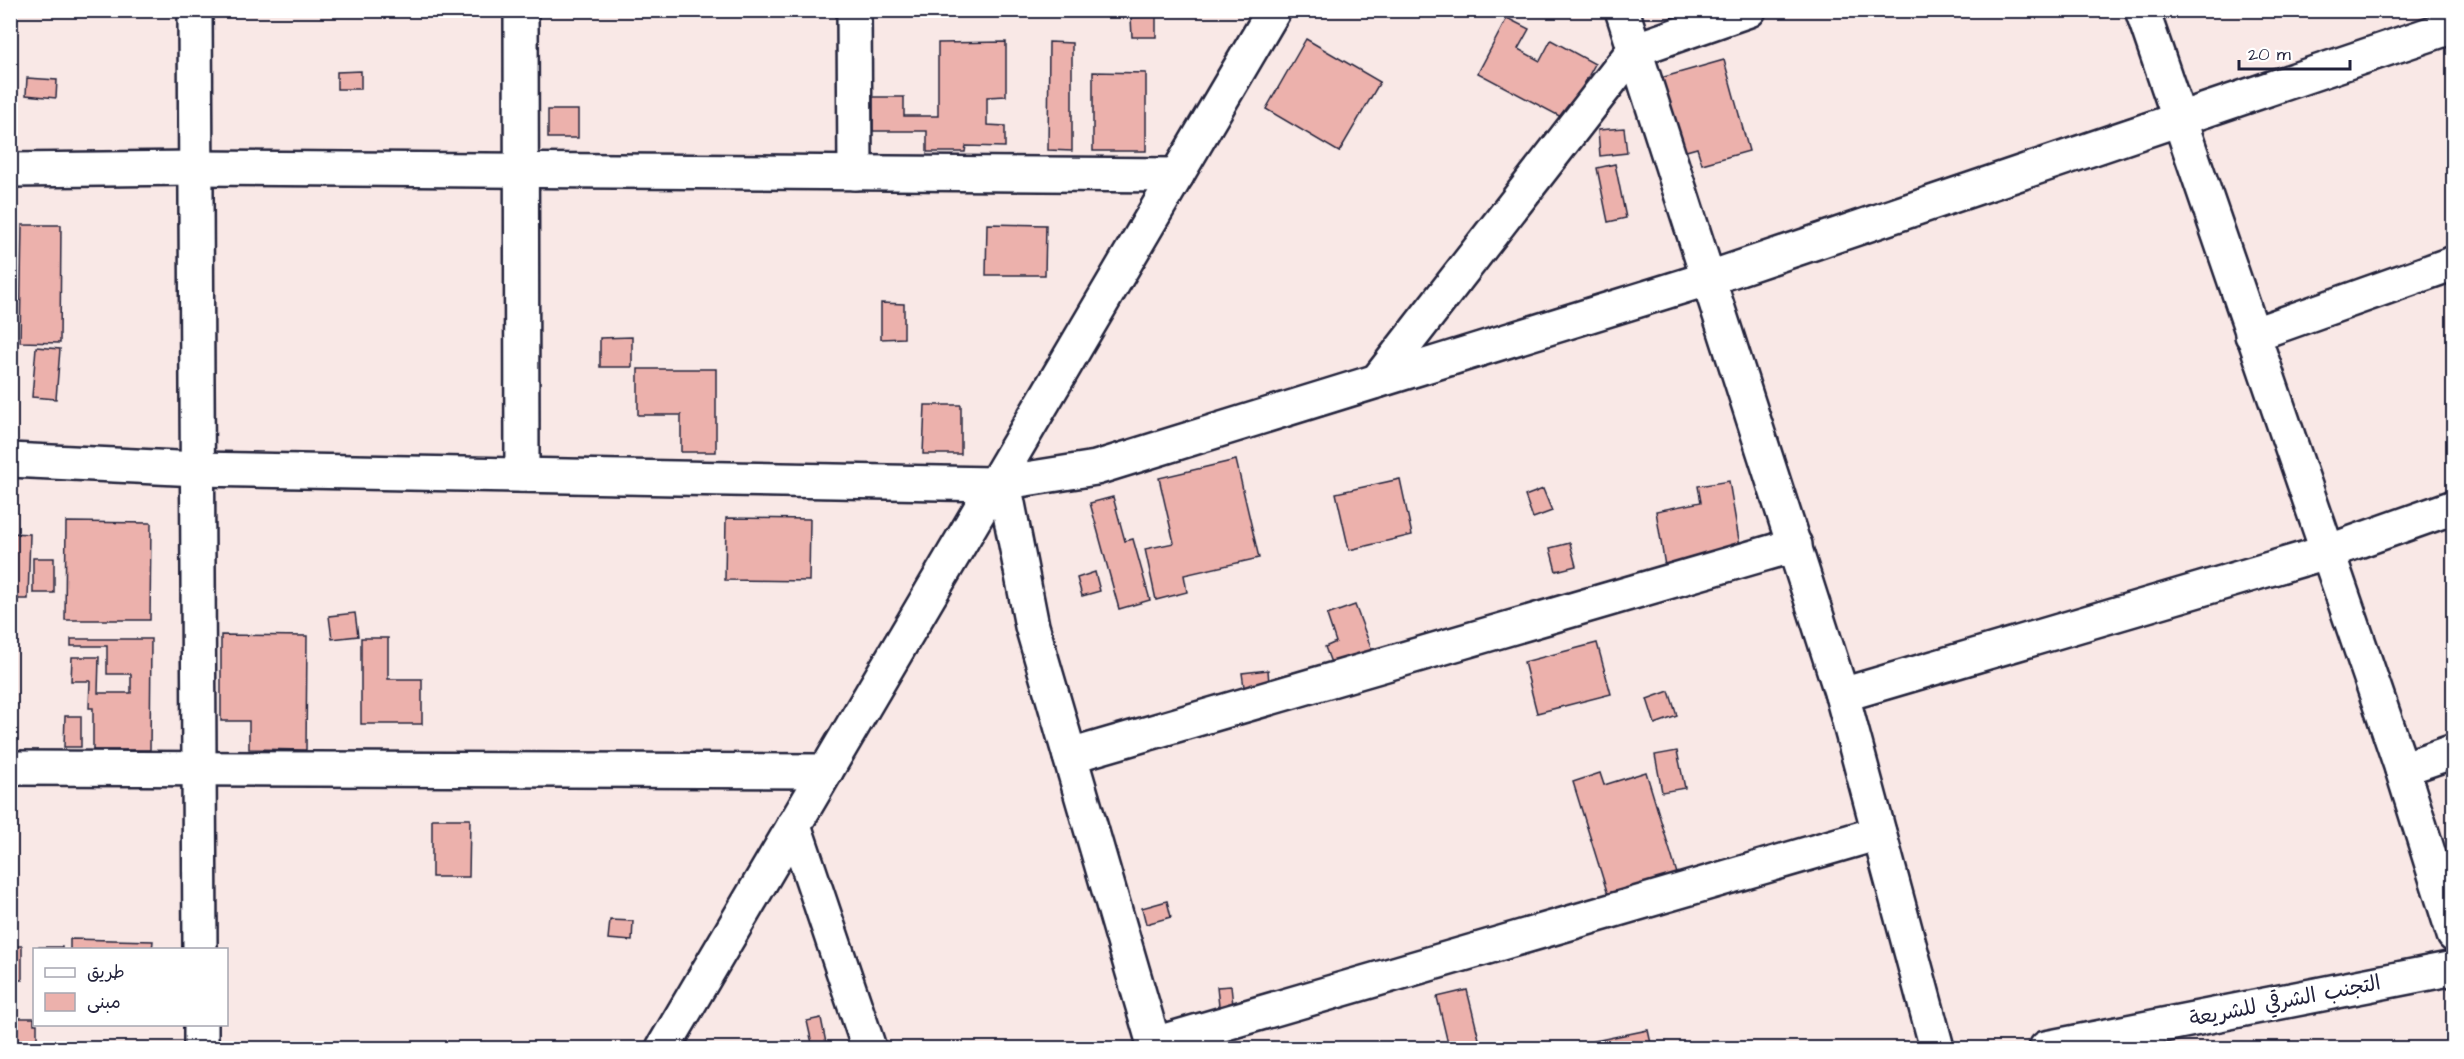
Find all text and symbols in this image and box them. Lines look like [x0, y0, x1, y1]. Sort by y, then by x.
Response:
scale bar [2239, 33, 2350, 71]
text: 20 m [2248, 42, 2291, 67]
legend [33, 948, 228, 1026]
text: طريق [87, 960, 125, 985]
street label: التجنب الشرقي للشريعة [2187, 968, 2383, 1034]
text: مبنى [87, 990, 121, 1015]

